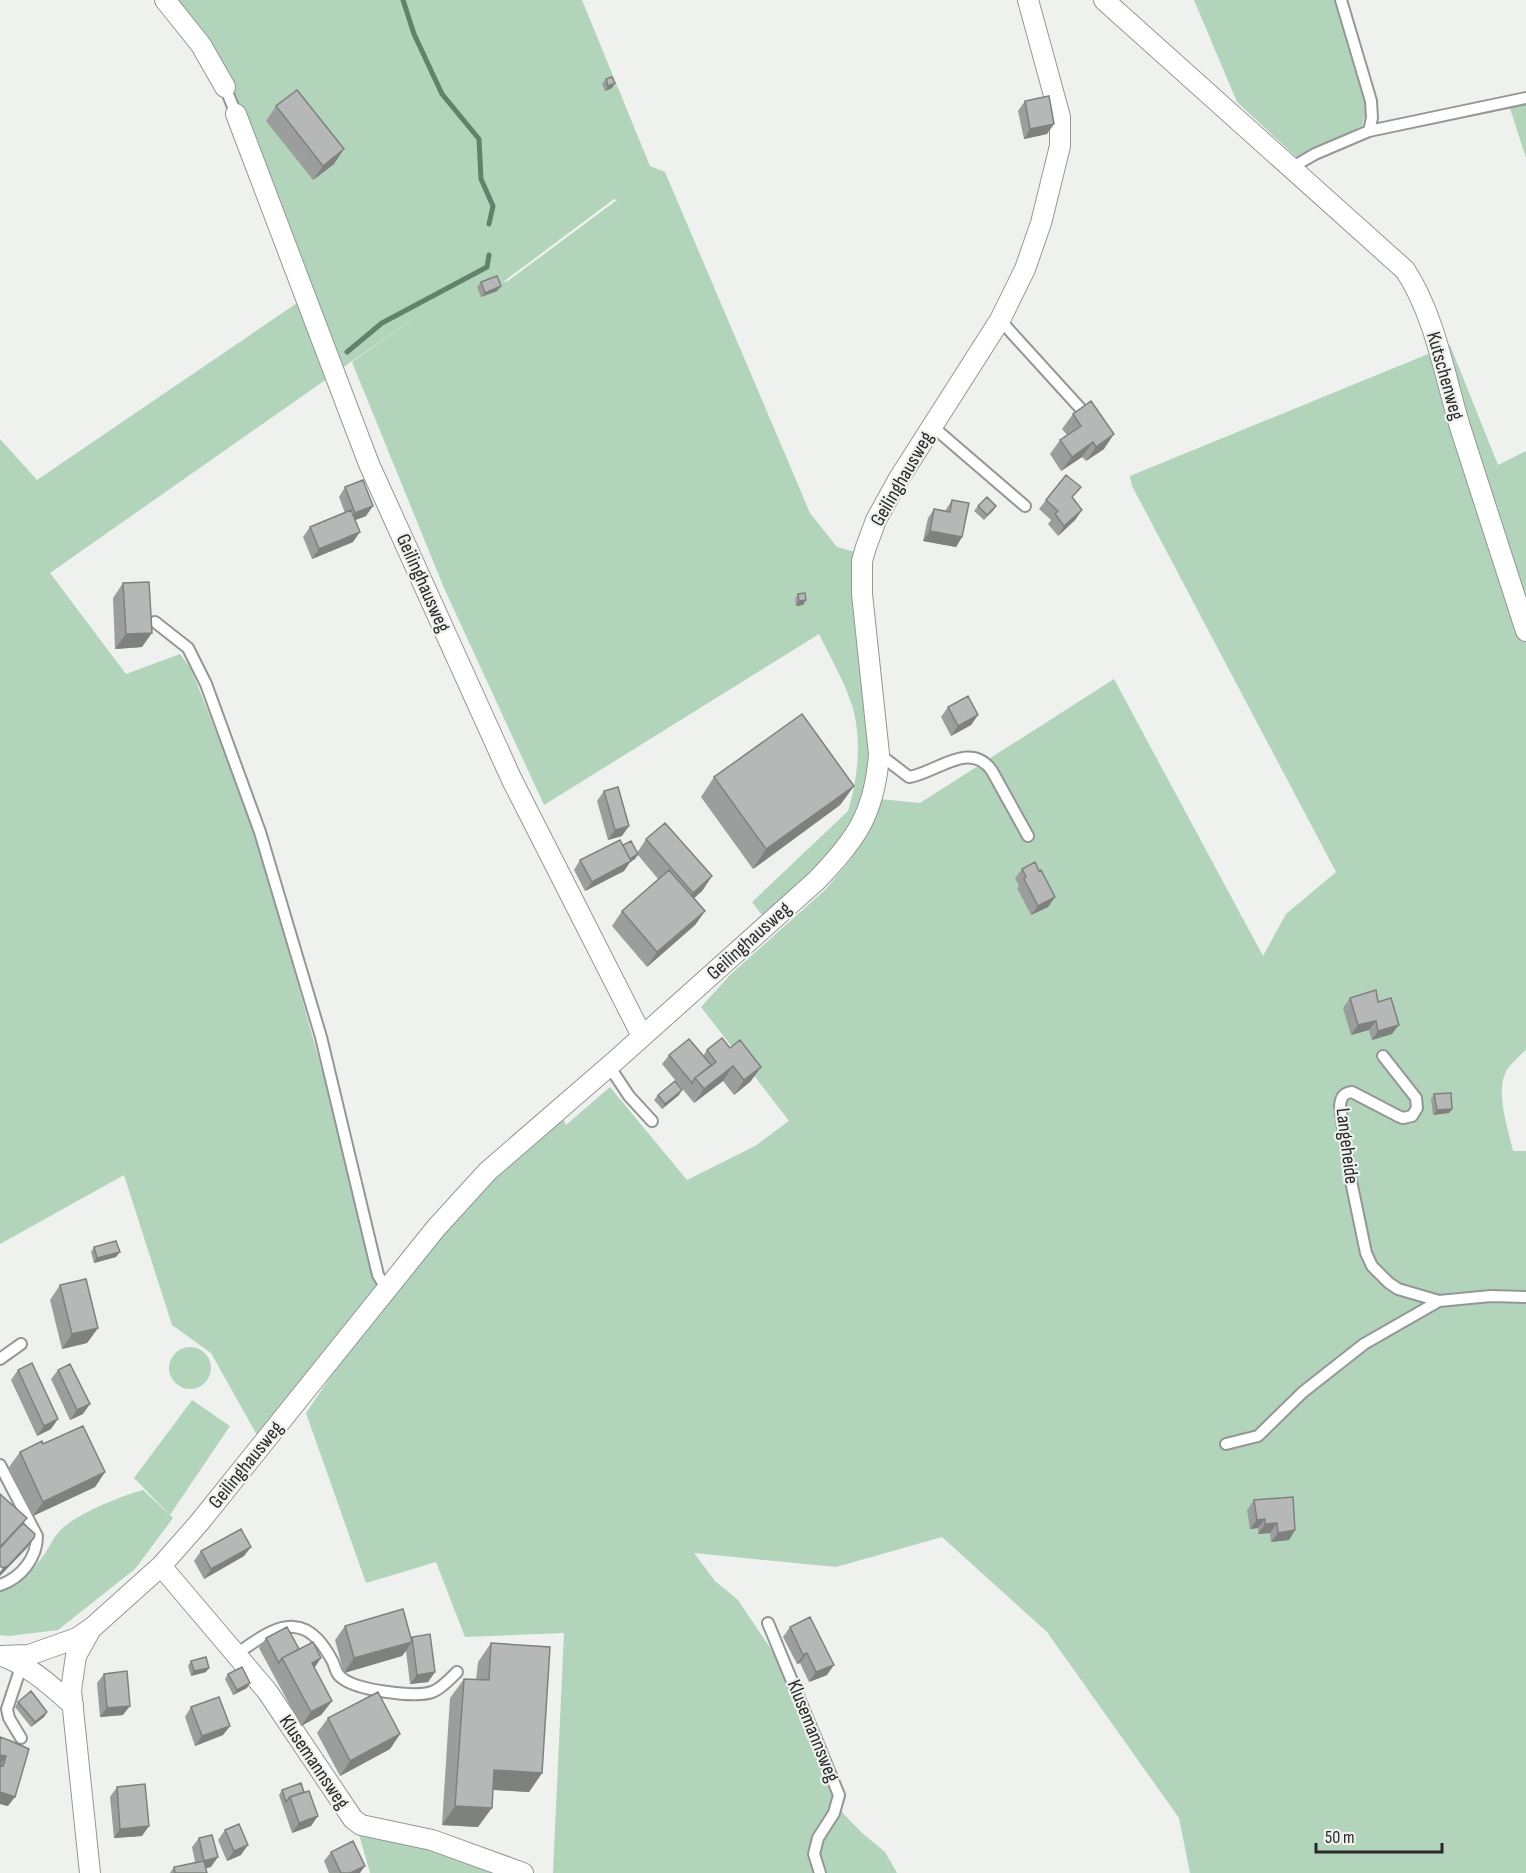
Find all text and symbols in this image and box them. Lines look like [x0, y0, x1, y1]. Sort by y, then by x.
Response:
street label: Kutschenweg [1421, 329, 1469, 423]
street label: Geilinghausweg [865, 427, 939, 531]
street label: Geilinghausweg [391, 530, 455, 636]
street label: Geilinghausweg [702, 897, 796, 985]
street label: Langeheide [1330, 1107, 1364, 1185]
street label: Geilinghausweg [204, 1417, 288, 1513]
street label: Klusemannsweg [782, 1676, 844, 1786]
street label: Klusemannsweg [274, 1710, 354, 1814]
scale bar [1316, 1816, 1442, 1854]
text: 50 m [1325, 1827, 1355, 1848]

